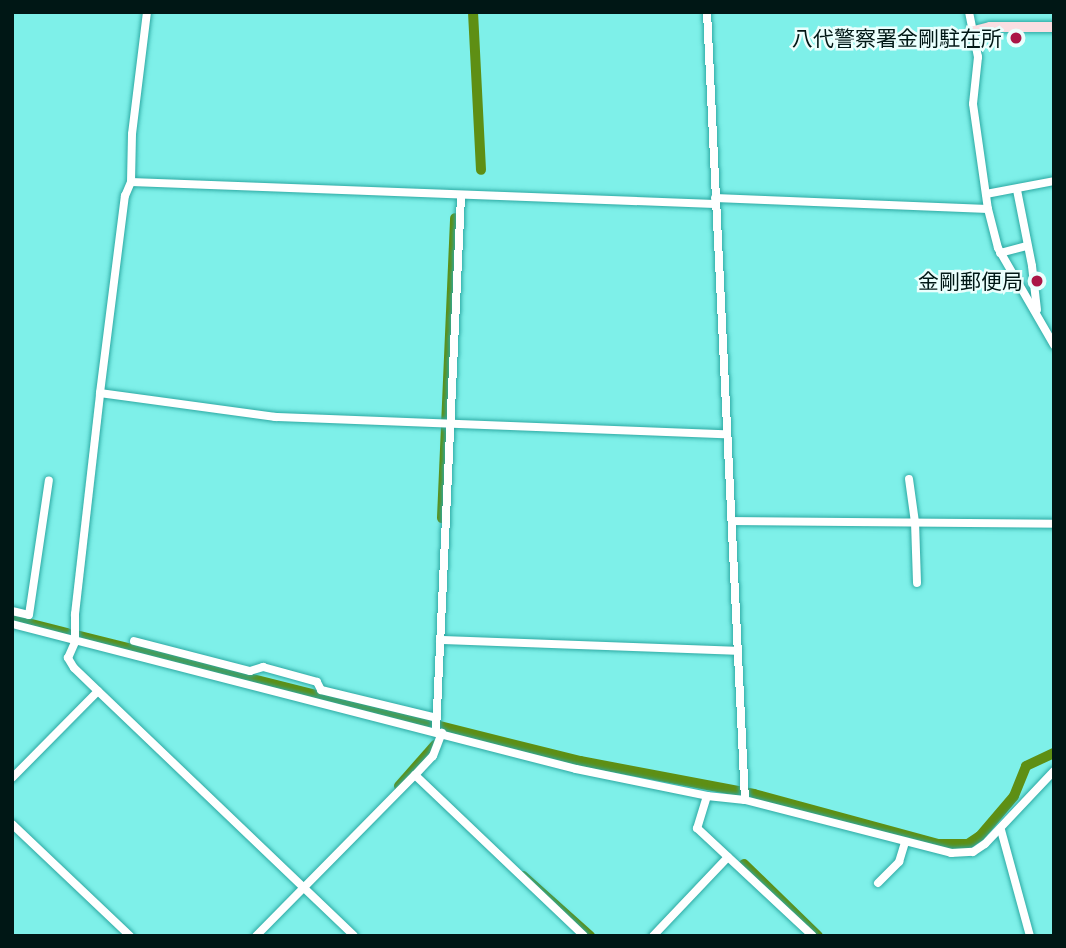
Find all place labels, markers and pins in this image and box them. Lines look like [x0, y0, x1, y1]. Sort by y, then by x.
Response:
place label: 八代警察署金剛駐在所 [792, 25, 1002, 51]
marker: 八代警察署金剛駐在所 [1008, 30, 1024, 46]
place label: 金剛郵便局 [918, 268, 1023, 294]
marker: 金剛郵便局 [1029, 273, 1045, 289]

